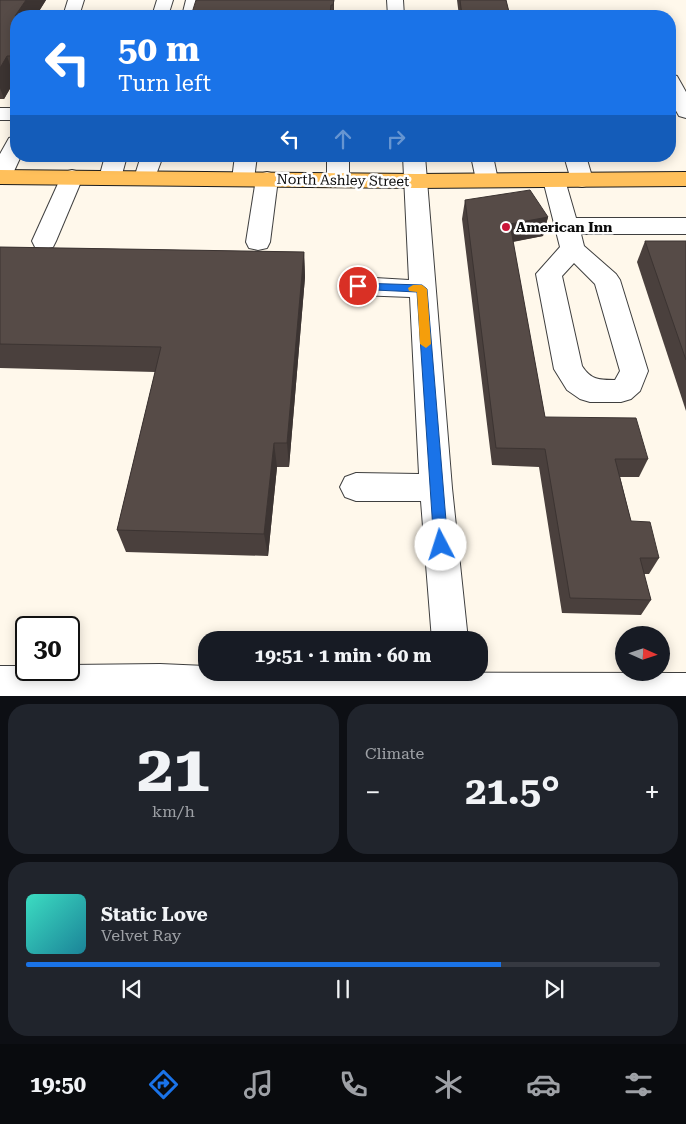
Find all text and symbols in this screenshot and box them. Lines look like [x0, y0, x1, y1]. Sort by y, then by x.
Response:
text: 50 m [118, 29, 200, 70]
icon: left [35, 30, 100, 95]
text: Turn left [118, 71, 211, 96]
icon: left [276, 125, 304, 153]
icon: ahead [329, 125, 357, 153]
icon: right [382, 125, 410, 153]
street label: North Ashley Street [277, 171, 409, 189]
place label: American Inn [516, 219, 613, 235]
marker: American Inn [500, 221, 512, 233]
pin [337, 265, 379, 307]
icon: arrive [344, 272, 372, 300]
position arrow [414, 518, 466, 570]
speed limit sign: 30 [15, 616, 80, 681]
north arrow [615, 626, 670, 681]
map controls [615, 626, 670, 681]
text: 19:51 · 1 min · 60 m [255, 644, 431, 667]
text: 21 [137, 731, 210, 807]
text: Climate [365, 744, 424, 763]
text: 21.5° [465, 769, 560, 813]
text: − [365, 776, 381, 809]
text: + [644, 776, 660, 809]
text: km/h [152, 802, 195, 821]
text: Static Love [101, 903, 208, 926]
text: Velvet Ray [101, 926, 181, 945]
icon: previous [118, 975, 146, 1003]
icon: pause [329, 975, 357, 1003]
icon: next [540, 975, 568, 1003]
icon: directions [146, 1067, 181, 1102]
icon: music [241, 1067, 276, 1102]
icon: phone [336, 1067, 371, 1102]
icon: climate [431, 1067, 466, 1102]
icon: car [526, 1067, 561, 1102]
icon: filters [621, 1067, 656, 1102]
text: 19:50 [30, 1072, 86, 1097]

